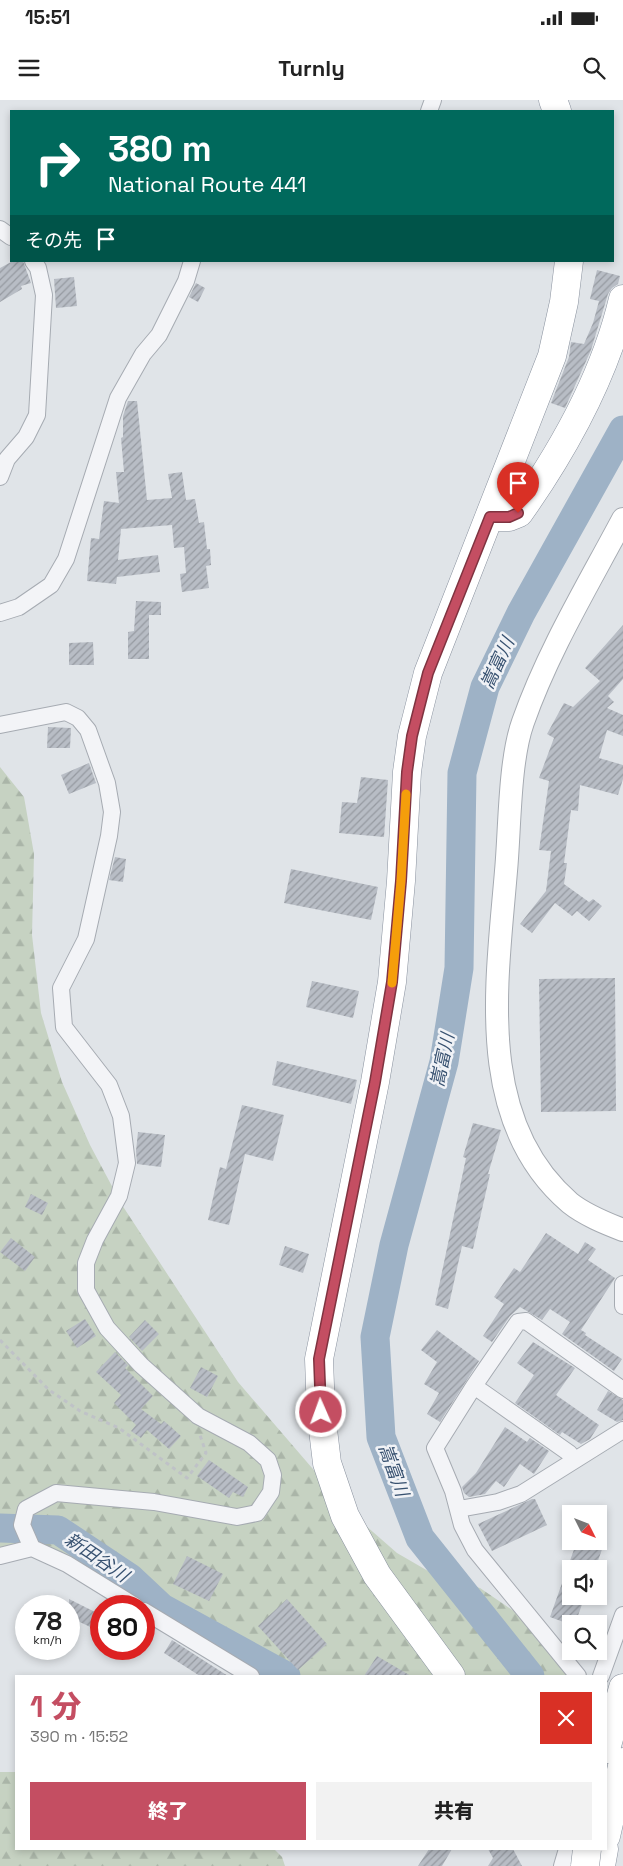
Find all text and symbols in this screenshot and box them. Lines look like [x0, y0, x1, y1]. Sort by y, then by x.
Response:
text: 15:51 [25, 5, 70, 30]
icon: menu [15, 54, 43, 82]
text: Turnly [278, 54, 345, 82]
icon: search [580, 54, 608, 82]
text: 380 m [108, 127, 212, 171]
icon: right [25, 130, 90, 195]
text: National Route 441 [108, 170, 306, 198]
icon: arrive [92, 225, 120, 253]
text: その先 [25, 228, 82, 253]
pin [497, 462, 539, 513]
icon: arrive [504, 469, 532, 497]
water label: 嵩富川 [475, 632, 520, 692]
water label: 嵩富川 [425, 1029, 459, 1089]
position arrow [294, 1385, 346, 1437]
water label: 嵩富川 [374, 1441, 415, 1501]
north arrow [562, 1505, 608, 1550]
map controls [562, 1505, 607, 1660]
water label: 新田谷川 [61, 1527, 135, 1588]
button: sound [562, 1560, 607, 1605]
speed limit sign: 80 [90, 1595, 155, 1660]
text: 78 [33, 1605, 62, 1637]
button: search [562, 1615, 607, 1660]
text: km/h [33, 1632, 62, 1648]
text: 1 分 [30, 1687, 81, 1726]
button: close [540, 1692, 592, 1744]
text: 390 m · 15:52 [30, 1726, 128, 1747]
button: 終了 [30, 1782, 306, 1840]
button: 共有 [316, 1782, 592, 1840]

